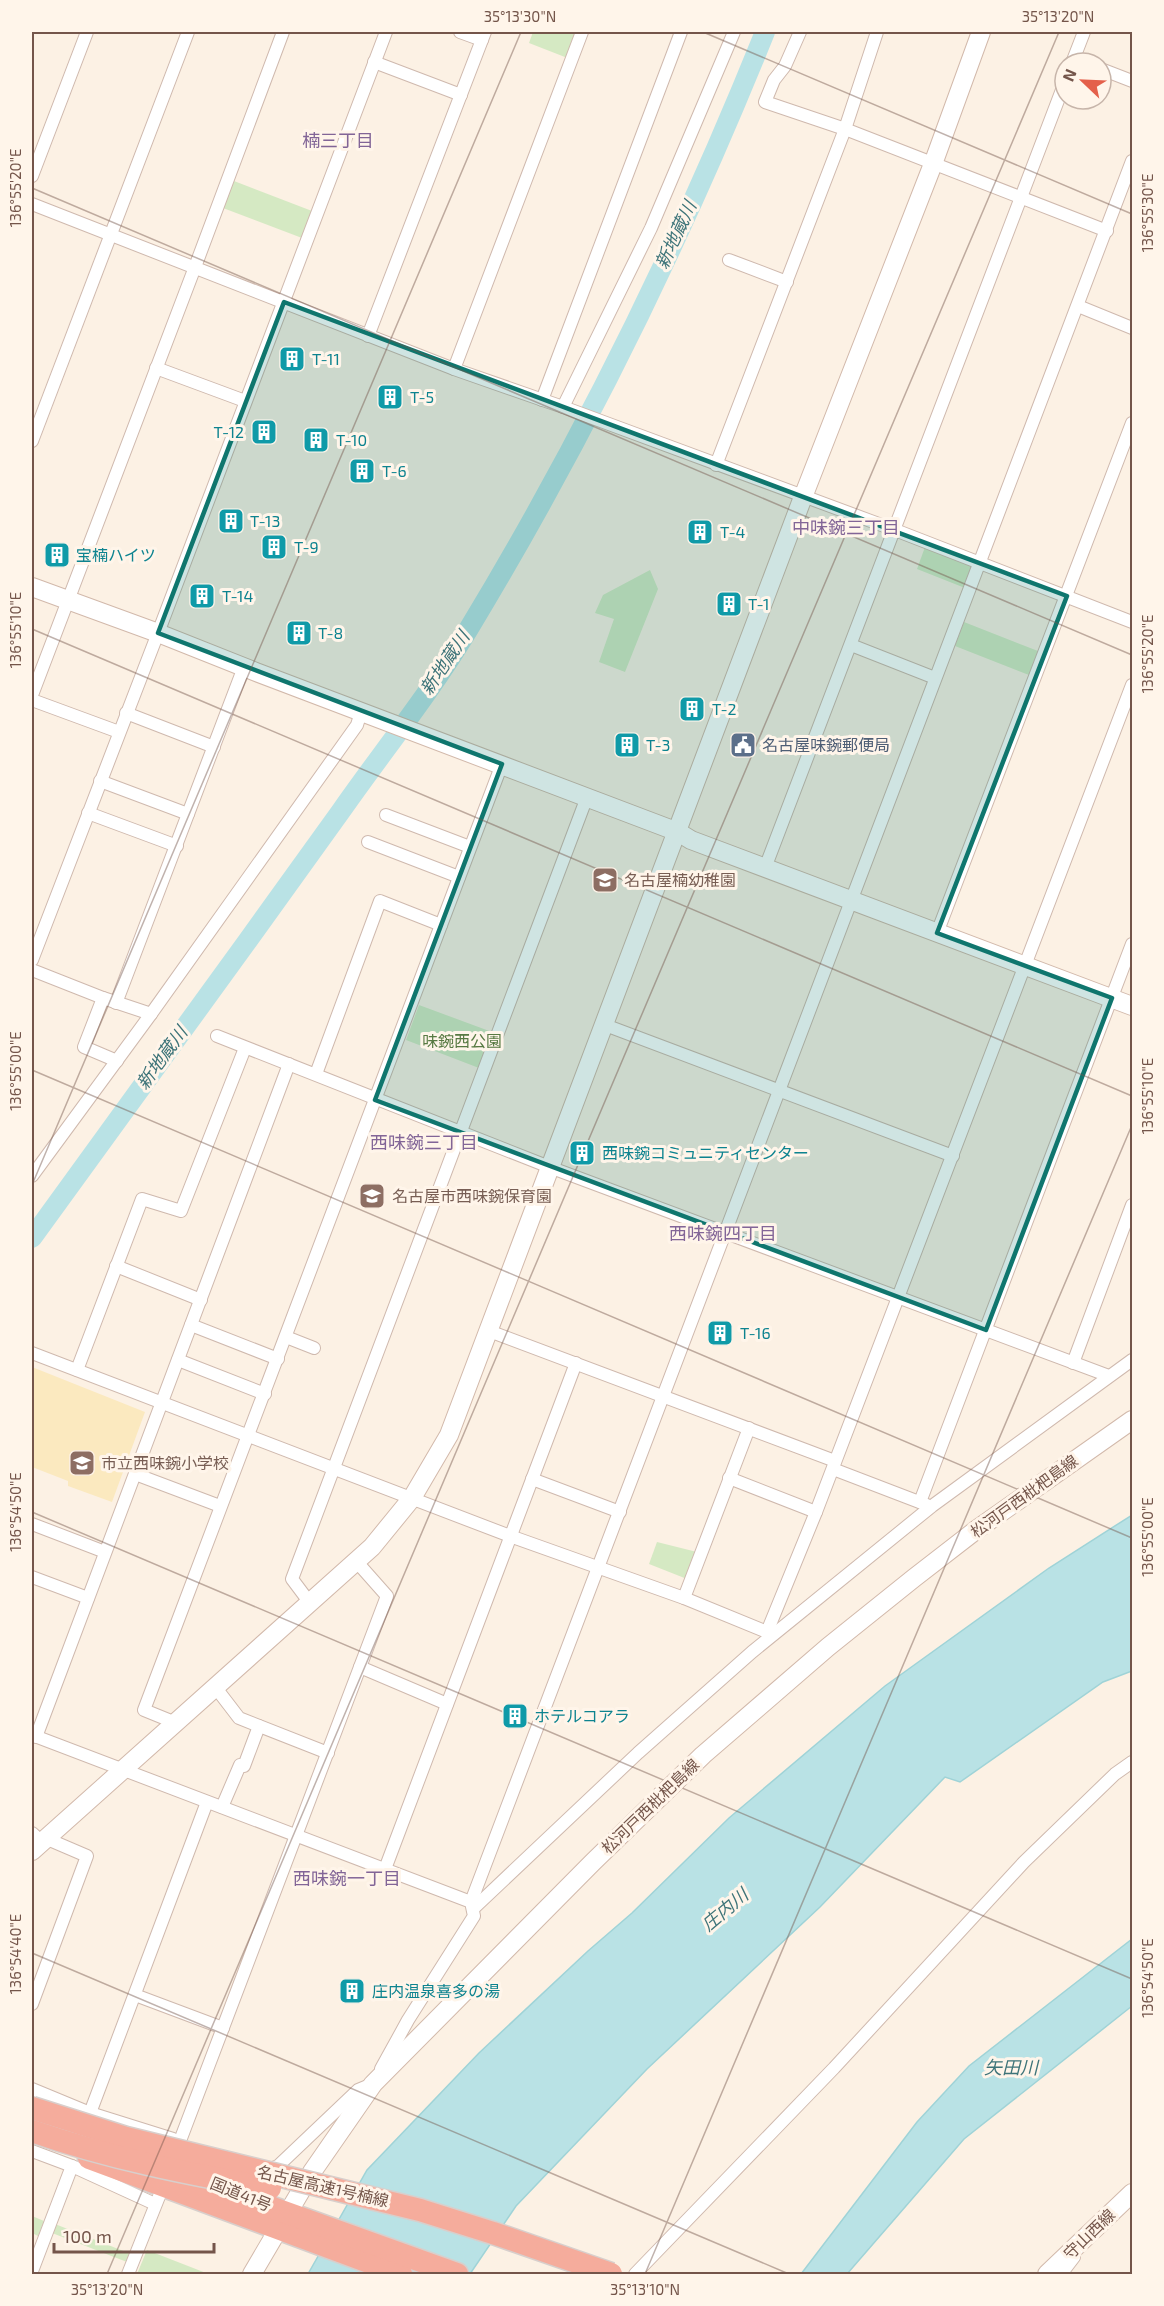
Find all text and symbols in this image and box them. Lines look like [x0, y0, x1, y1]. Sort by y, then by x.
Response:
text: 35°13'30"N [484, 7, 556, 25]
text: 35°13'20"N [1022, 7, 1094, 25]
north arrow [1053, 51, 1113, 111]
text: N [1058, 66, 1080, 84]
district label: 楠三丁目 [302, 129, 374, 151]
text: 136°55'20"E [6, 149, 24, 227]
text: 136°55'30"E [1138, 174, 1156, 252]
water label: 新地蔵川 [650, 195, 701, 272]
building icon: T-11 [277, 344, 307, 374]
place label: T-11 [312, 349, 340, 368]
building icon: T-5 [375, 382, 405, 412]
place label: T-5 [410, 387, 434, 406]
building icon: T-12 [249, 417, 279, 447]
place label: T-12 [214, 422, 244, 441]
building icon: T-10 [301, 425, 331, 455]
place label: T-10 [336, 430, 367, 449]
building icon: T-6 [347, 456, 377, 486]
place label: T-6 [382, 461, 407, 480]
building icon: T-13 [216, 506, 246, 536]
place label: T-13 [250, 511, 280, 530]
district label: 中味鋺三丁目 [792, 516, 900, 538]
building icon: T-4 [685, 517, 715, 547]
place label: T-4 [720, 522, 746, 541]
building icon: T-9 [259, 532, 289, 562]
place label: T-9 [294, 537, 319, 556]
building icon: 宝楠ハイツ [42, 540, 72, 570]
place label: 宝楠ハイツ [76, 545, 156, 564]
building icon: T-14 [187, 581, 217, 611]
place label: T-14 [222, 586, 253, 605]
building icon: T-1 [714, 589, 744, 619]
text: 136°55'10"E [6, 592, 24, 668]
place label: T-1 [748, 594, 769, 613]
text: 136°55'20"E [1138, 615, 1156, 693]
building icon: T-8 [284, 618, 314, 648]
place label: T-8 [318, 623, 343, 642]
water label: 新地蔵川 [415, 625, 475, 698]
building icon: T-2 [677, 694, 707, 724]
place label: T-2 [712, 699, 737, 718]
building icon: T-3 [612, 730, 642, 760]
public building icon: 名古屋味鋺郵便局 [728, 730, 758, 760]
place label: T-3 [646, 735, 671, 754]
place label: 名古屋味鋺郵便局 [762, 735, 890, 754]
school or university icon: 名古屋楠幼稚園 [590, 865, 620, 895]
place label: 名古屋楠幼稚園 [624, 870, 736, 889]
water label: 新地蔵川 [131, 1020, 192, 1093]
text: 136°55'00"E [6, 1031, 24, 1111]
park label: 味鋺西公園 [422, 1031, 502, 1050]
text: 136°55'10"E [1138, 1058, 1156, 1134]
district label: 西味鋺三丁目 [370, 1131, 478, 1153]
building icon: 西味鋺コミュニティセンター [567, 1138, 597, 1168]
place label: 西味鋺コミュニティセンター [602, 1143, 809, 1162]
school or university icon: 名古屋市西味鋺保育園 [357, 1181, 387, 1211]
place label: 名古屋市西味鋺保育園 [392, 1186, 552, 1205]
district label: 西味鋺四丁目 [669, 1222, 777, 1244]
building icon: T-16 [705, 1318, 735, 1348]
place label: T-16 [740, 1323, 771, 1342]
school or university icon: 市立西味鋺小学校 [67, 1448, 97, 1478]
street label: 松河戸西枇杷島線 [966, 1450, 1081, 1541]
place label: 市立西味鋺小学校 [101, 1453, 229, 1472]
text: 136°54'50"E [6, 1472, 24, 1552]
text: 136°55'00"E [1138, 1497, 1156, 1577]
building icon: ホテルコアラ [500, 1701, 530, 1731]
place label: ホテルコアラ [534, 1706, 630, 1725]
street label: 松河戸西枇杷島線 [597, 1754, 702, 1857]
district label: 西味鋺一丁目 [293, 1867, 401, 1889]
water label: 庄内川 [697, 1882, 754, 1935]
text: 136°54'40"E [6, 1914, 24, 1994]
text: 136°54'50"E [1138, 1938, 1156, 2018]
building icon: 庄内温泉喜多の湯 [337, 1976, 367, 2006]
place label: 庄内温泉喜多の湯 [372, 1981, 500, 2000]
water label: 矢田川 [984, 2056, 1040, 2078]
street label: 名古屋高速1号楠線 [256, 2161, 391, 2210]
street label: 国道41号 [208, 2173, 275, 2214]
street label: 守山西線 [1059, 2205, 1118, 2263]
scale bar [54, 2216, 214, 2254]
text: 100 m [63, 2225, 112, 2247]
text: 35°13'20"N [71, 2280, 143, 2298]
text: 35°13'10"N [610, 2280, 680, 2298]

